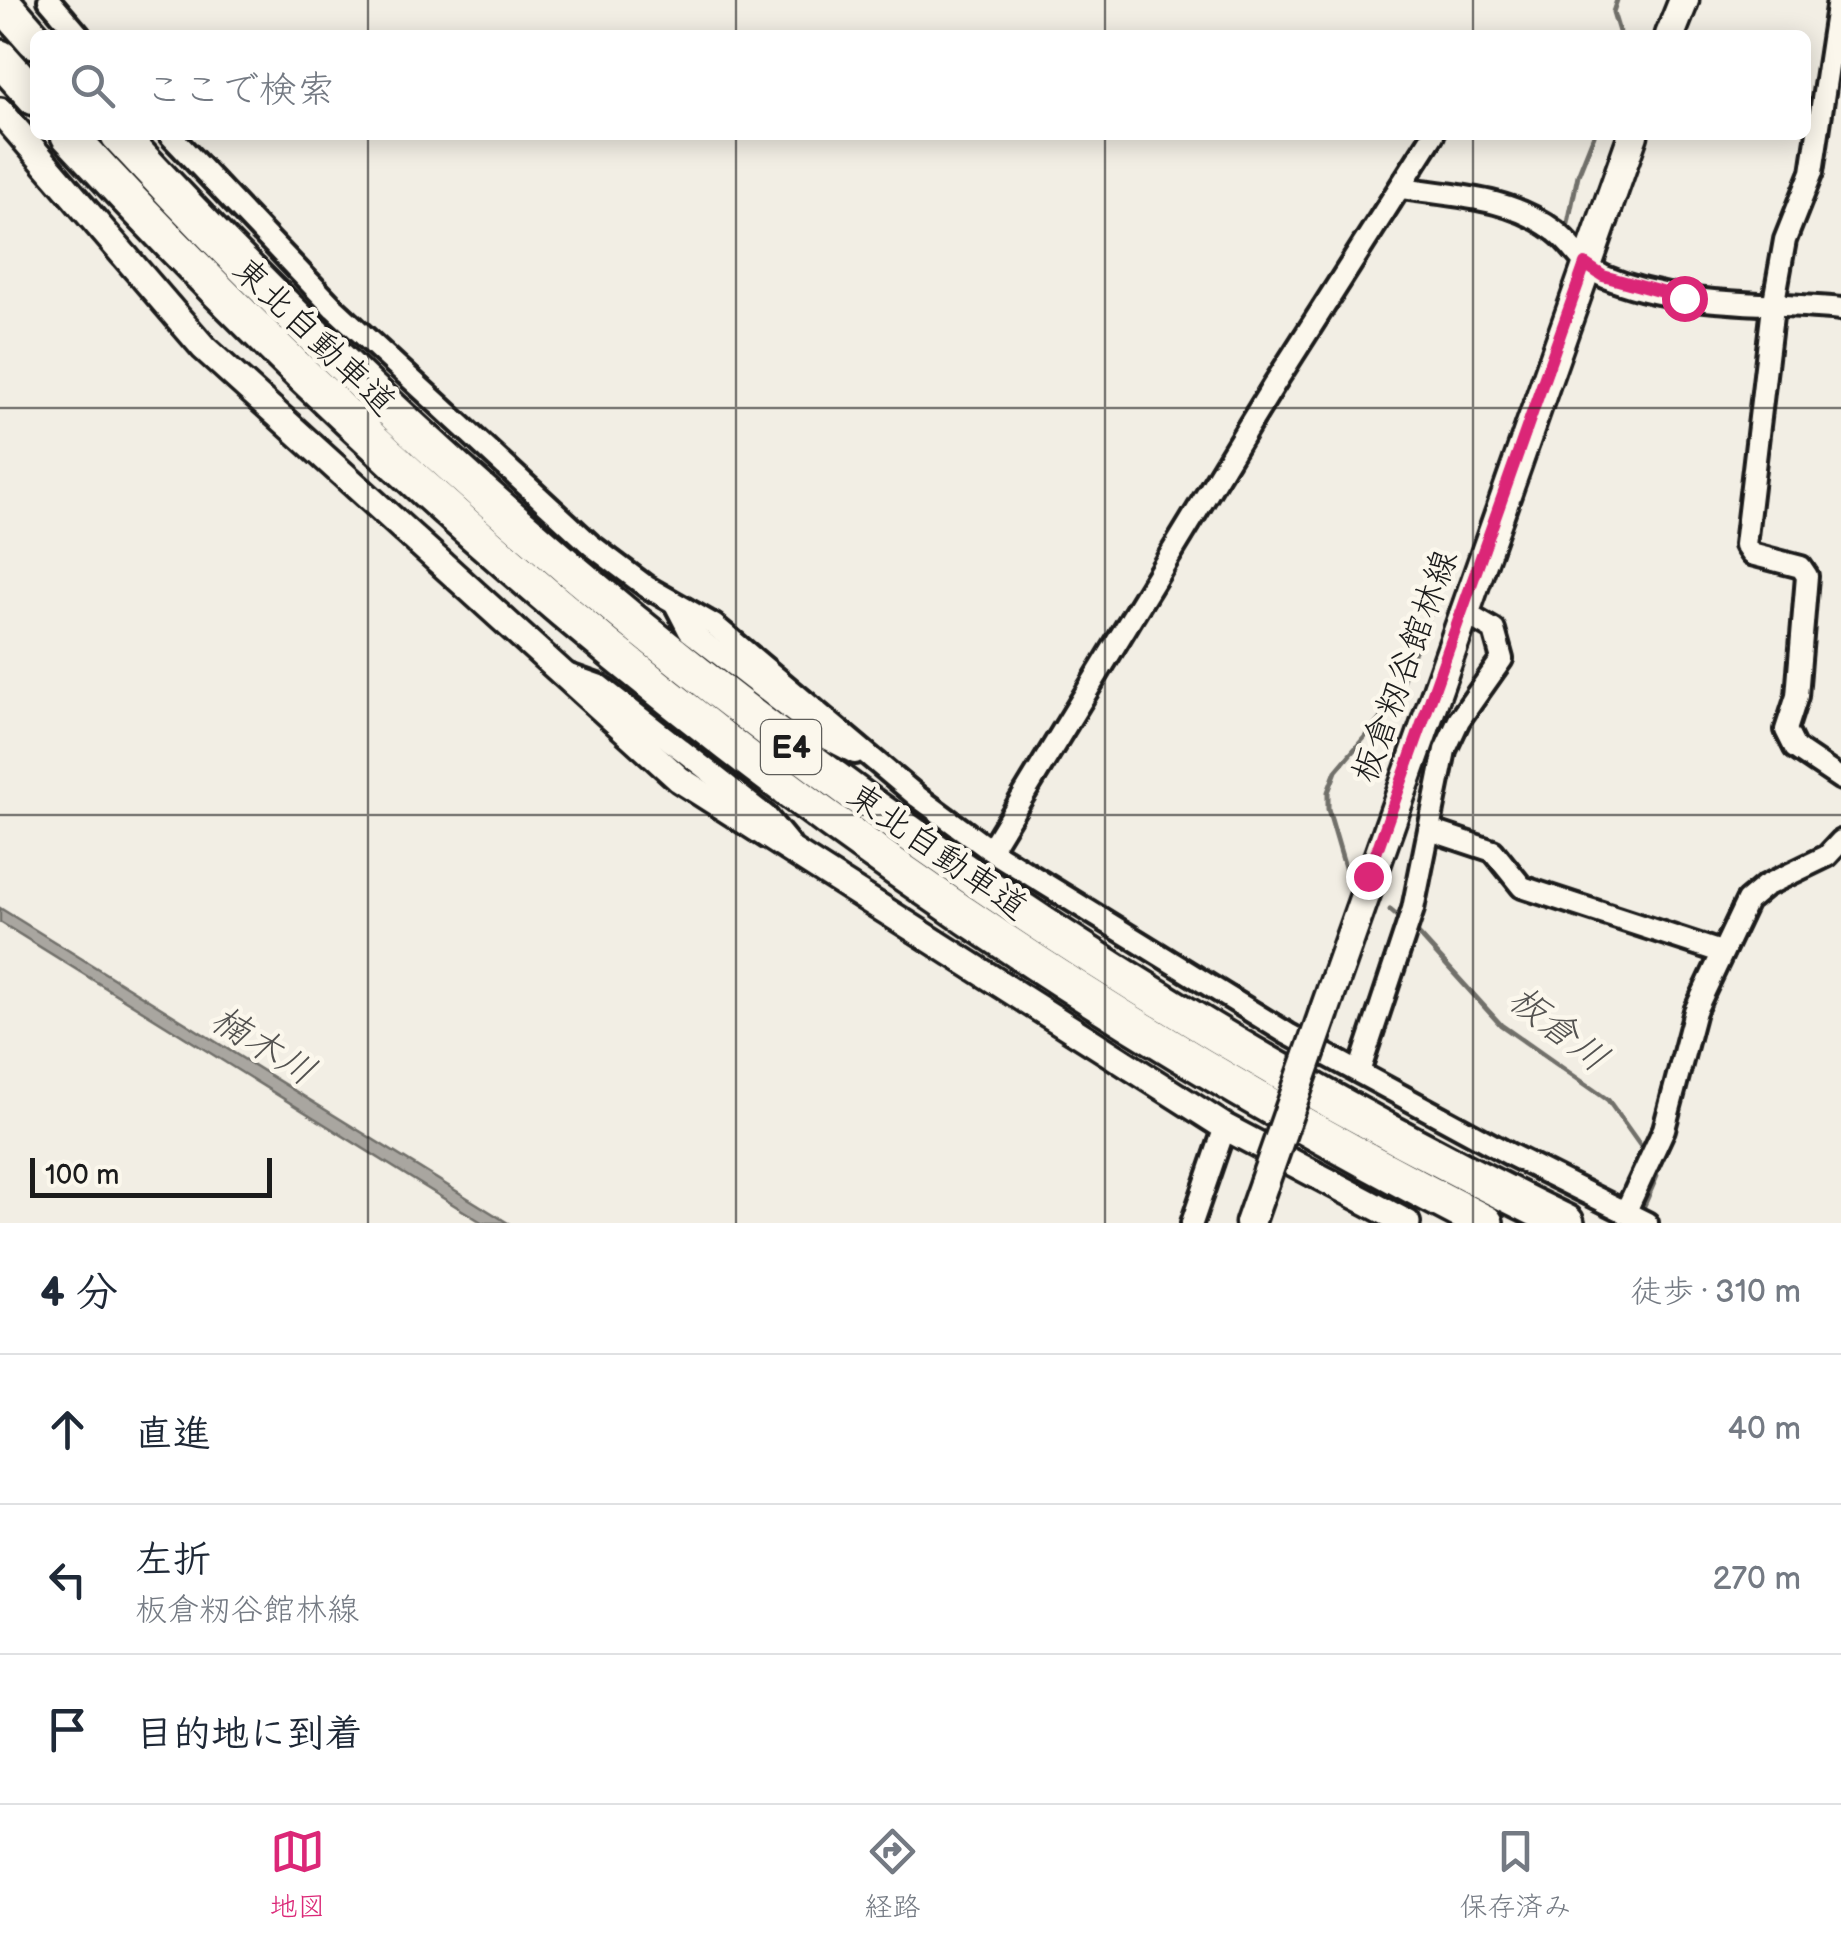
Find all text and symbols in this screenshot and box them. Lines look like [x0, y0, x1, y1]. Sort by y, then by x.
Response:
search box [30, 30, 1811, 140]
icon: search [65, 58, 120, 113]
text: ここで検索 [145, 68, 335, 113]
street label: 東北自動車道 [223, 249, 404, 425]
route start [1662, 276, 1708, 322]
street label: 板倉籾谷館林線 [1343, 544, 1468, 789]
road number: E4 [761, 720, 821, 774]
street label: 東北自動車道 [839, 774, 1035, 930]
route end [1346, 854, 1392, 900]
water label: 板倉川 [1499, 976, 1617, 1082]
water label: 楠木川 [203, 997, 323, 1096]
scale bar [30, 1153, 272, 1198]
text: 100 m [45, 1159, 119, 1192]
text: 4 分 [40, 1268, 118, 1319]
text: 徒歩 · 310 m [1630, 1273, 1801, 1312]
icon: ahead [40, 1402, 95, 1457]
text: 40 m [1728, 1410, 1801, 1449]
text: 直進 [135, 1412, 211, 1457]
text: 左折 [135, 1538, 211, 1583]
icon: left [40, 1552, 95, 1607]
text: 270 m [1712, 1560, 1801, 1599]
text: 板倉籾谷館林線 [135, 1591, 359, 1630]
icon: arrive [40, 1702, 95, 1757]
text: 目的地に到着 [135, 1712, 363, 1757]
tab: 地図 [269, 1824, 326, 1924]
tab: 経路 [864, 1824, 921, 1924]
tab: 保存済み [1459, 1824, 1572, 1924]

